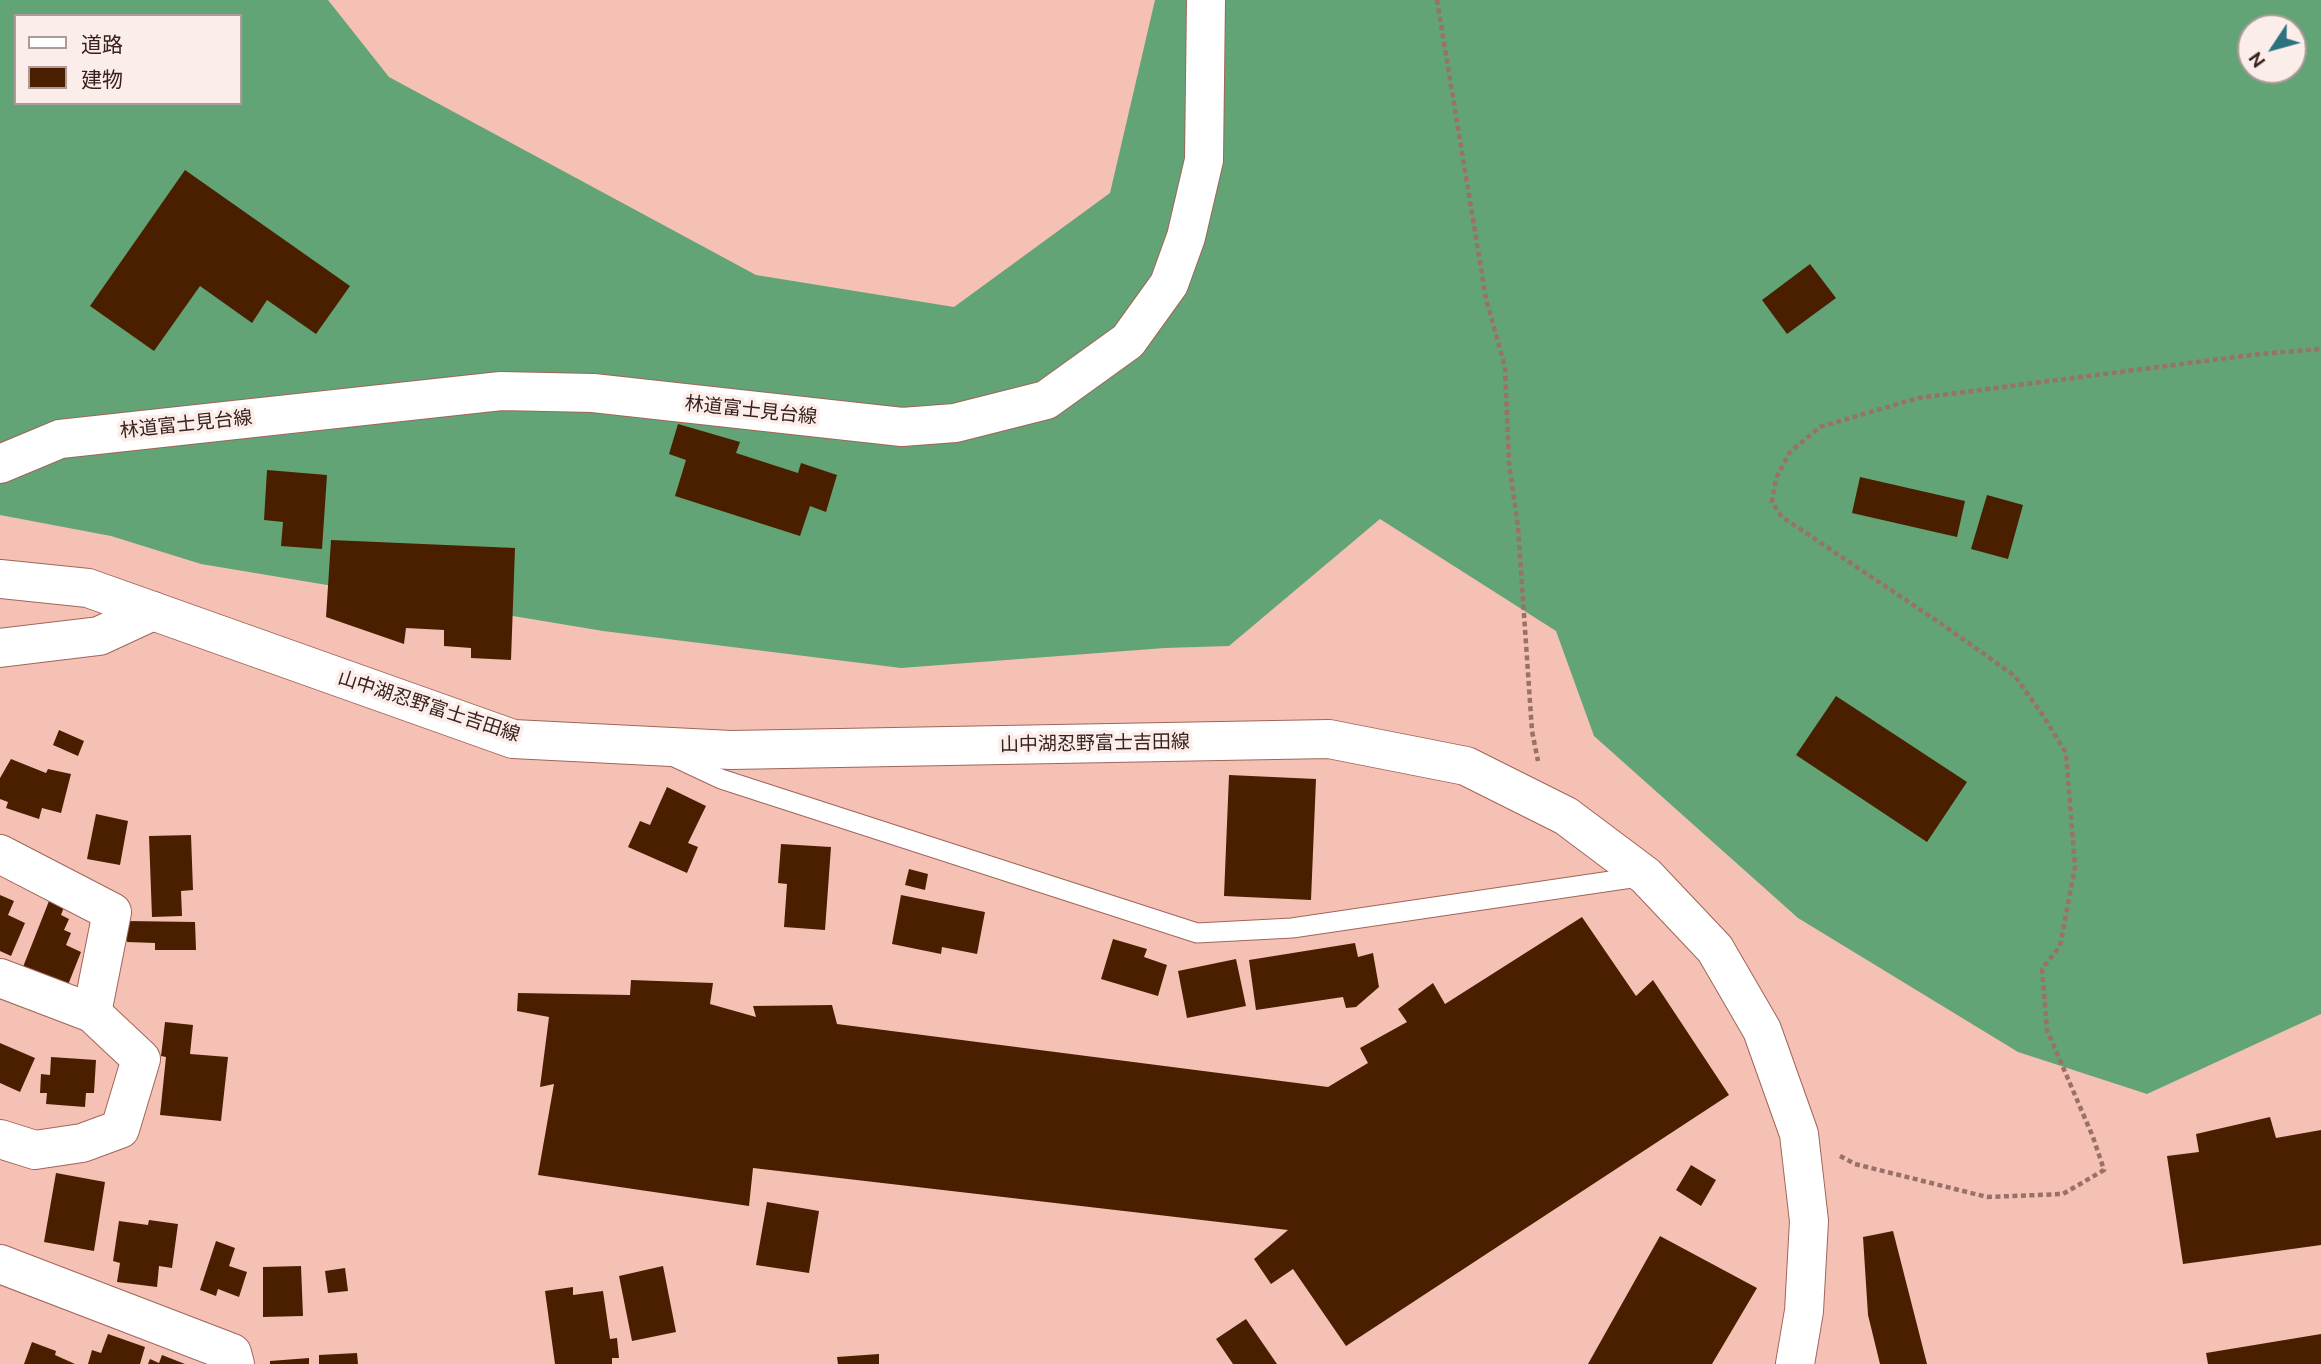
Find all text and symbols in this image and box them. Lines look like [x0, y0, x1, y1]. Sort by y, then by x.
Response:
legend [14, 14, 242, 105]
north arrow [2237, 14, 2307, 84]
text: 道路 [81, 32, 123, 56]
text: N [2244, 48, 2270, 72]
text: 建物 [81, 67, 123, 91]
street label: 林道富士見台線 [684, 392, 818, 428]
street label: 林道富士見台線 [119, 406, 253, 442]
street label: 山中湖忍野富士吉田線 [335, 666, 523, 746]
street label: 山中湖忍野富士吉田線 [1000, 730, 1190, 756]

